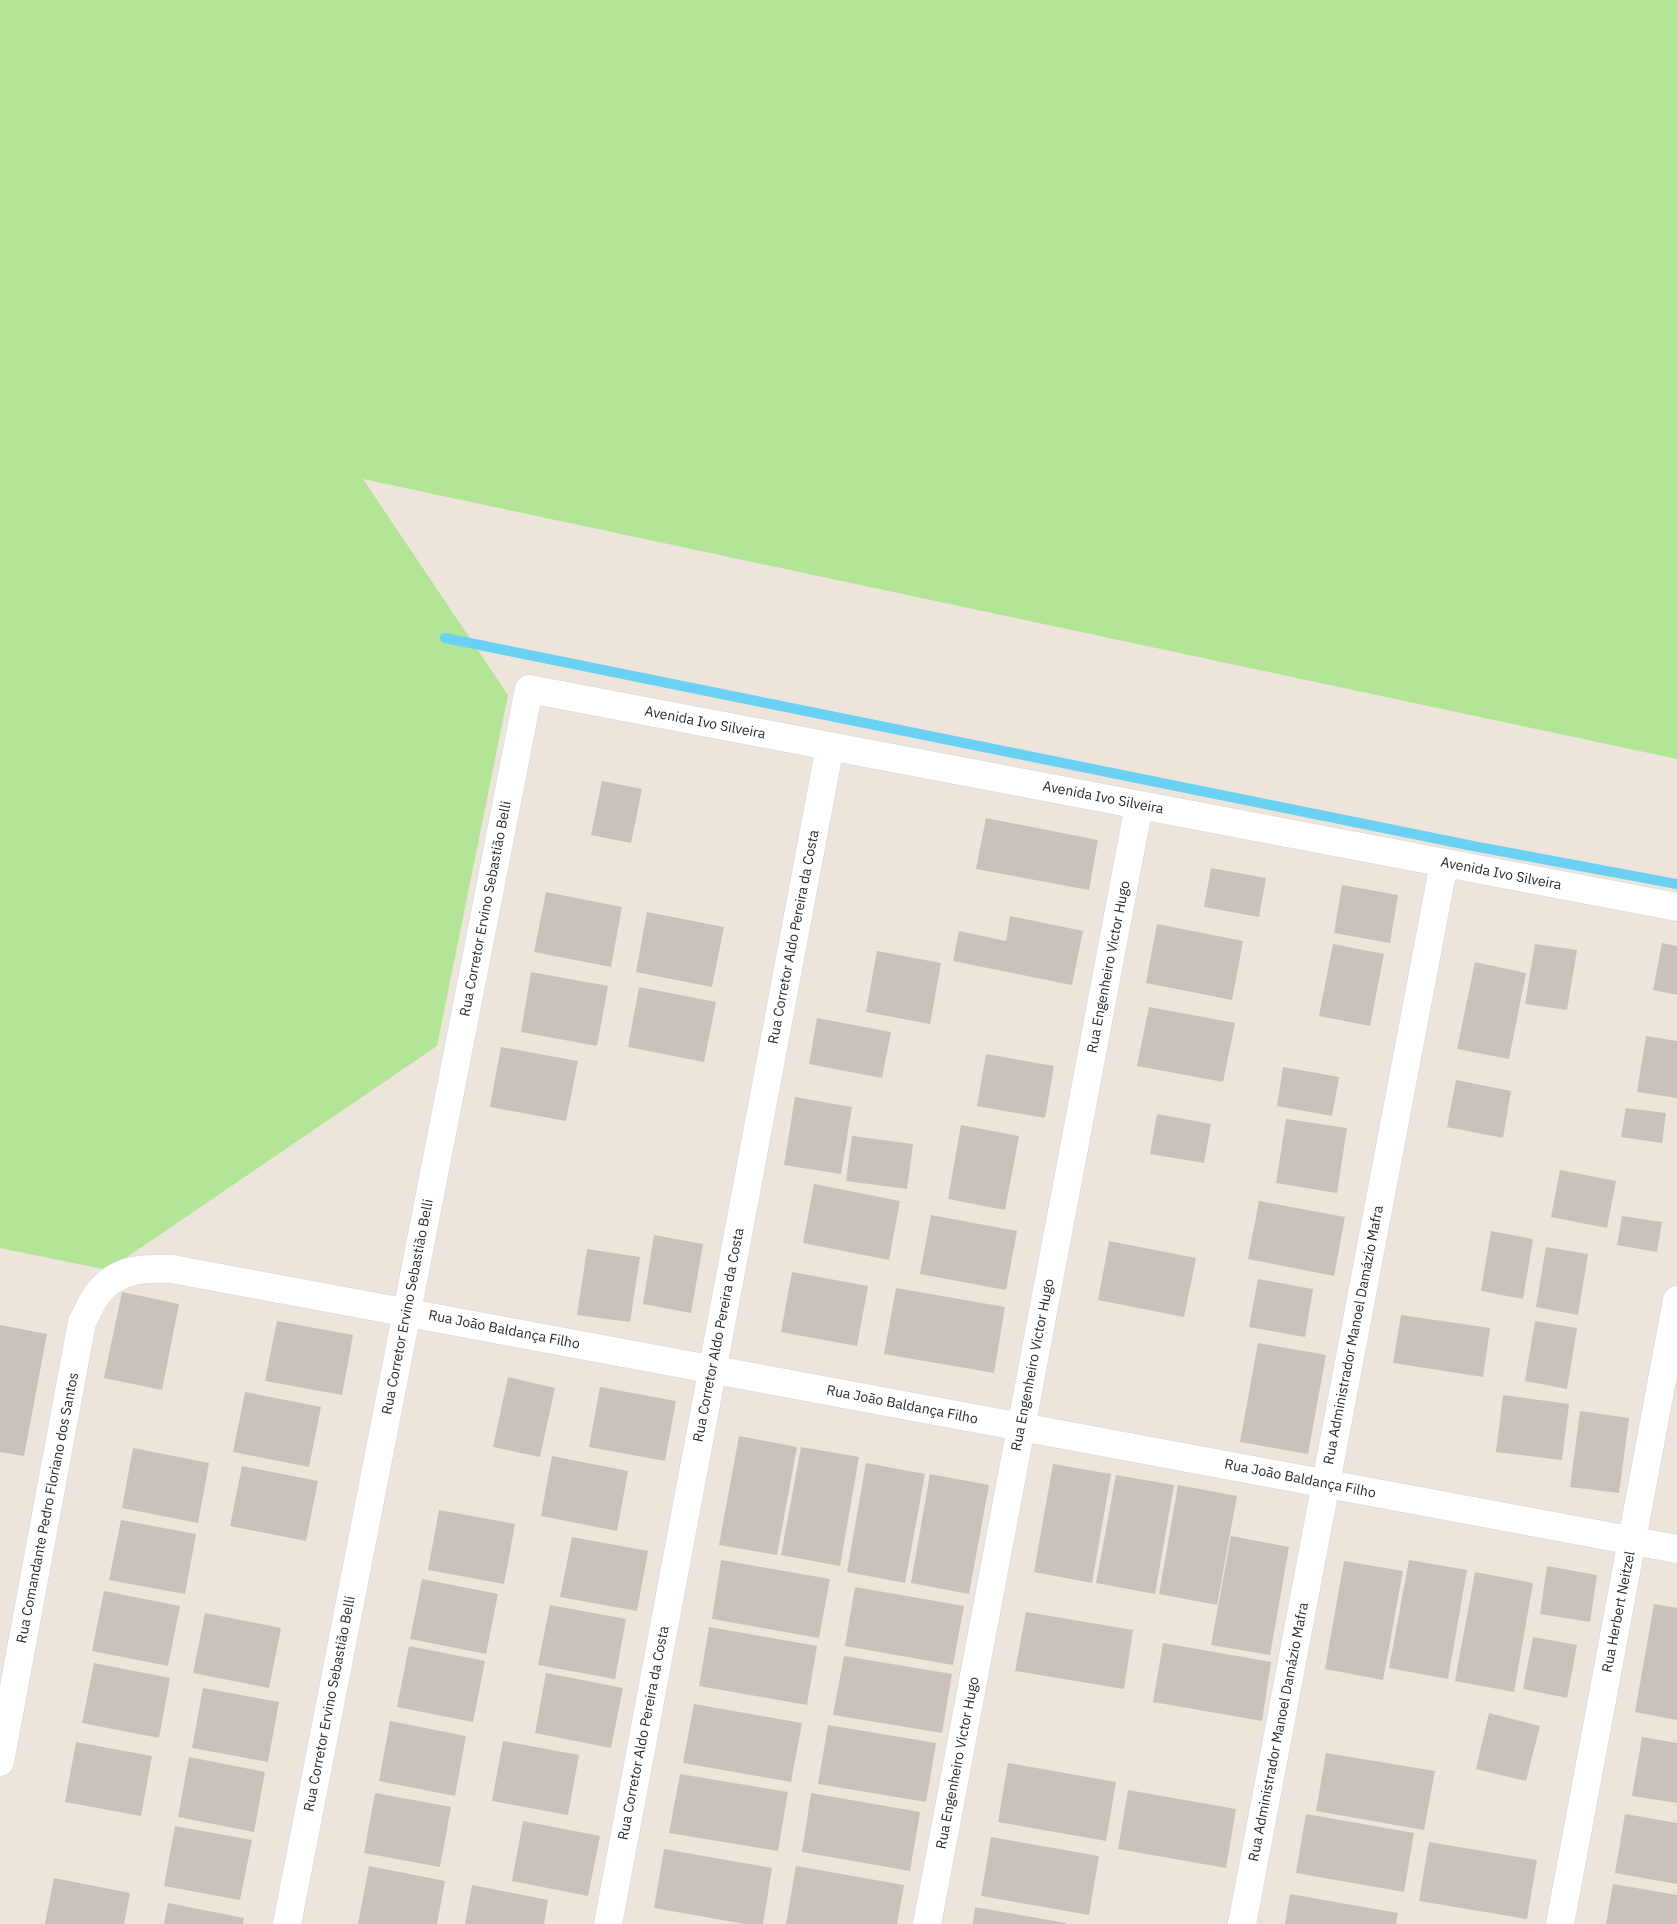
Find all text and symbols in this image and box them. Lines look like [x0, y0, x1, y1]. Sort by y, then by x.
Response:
street label: Avenida Ivo Silveira [643, 703, 767, 743]
street label: Avenida Ivo Silveira [1041, 778, 1165, 818]
street label: Rua Corretor Ervino Sebastião Belli [457, 800, 515, 1018]
street label: Rua Corretor Aldo Pereira da Costa [765, 828, 823, 1046]
street label: Avenida Ivo Silveira [1439, 854, 1563, 894]
street label: Rua Engenheiro Victor Hugo [1084, 879, 1134, 1055]
street label: Rua Corretor Ervino Sebastião Belli [379, 1198, 437, 1416]
street label: Rua Administrador Manoel Damázio Mafra [1321, 1204, 1387, 1466]
street label: Rua Corretor Aldo Pereira da Costa [690, 1226, 748, 1444]
street label: Rua Engenheiro Victor Hugo [1008, 1277, 1058, 1453]
street label: Rua João Baldança Filho [427, 1307, 581, 1353]
street label: Rua Comandante Pedro Floriano dos Santos [13, 1371, 83, 1645]
street label: Rua João Baldança Filho [825, 1382, 979, 1428]
street label: Rua João Baldança Filho [1223, 1456, 1377, 1502]
street label: Rua Herbert Neitzel [1599, 1550, 1639, 1674]
street label: Rua Corretor Ervino Sebastião Belli [301, 1595, 359, 1813]
street label: Rua Administrador Manoel Damázio Mafra [1246, 1601, 1312, 1863]
street label: Rua Corretor Aldo Pereira da Costa [615, 1624, 673, 1842]
street label: Rua Engenheiro Victor Hugo [933, 1675, 983, 1851]

